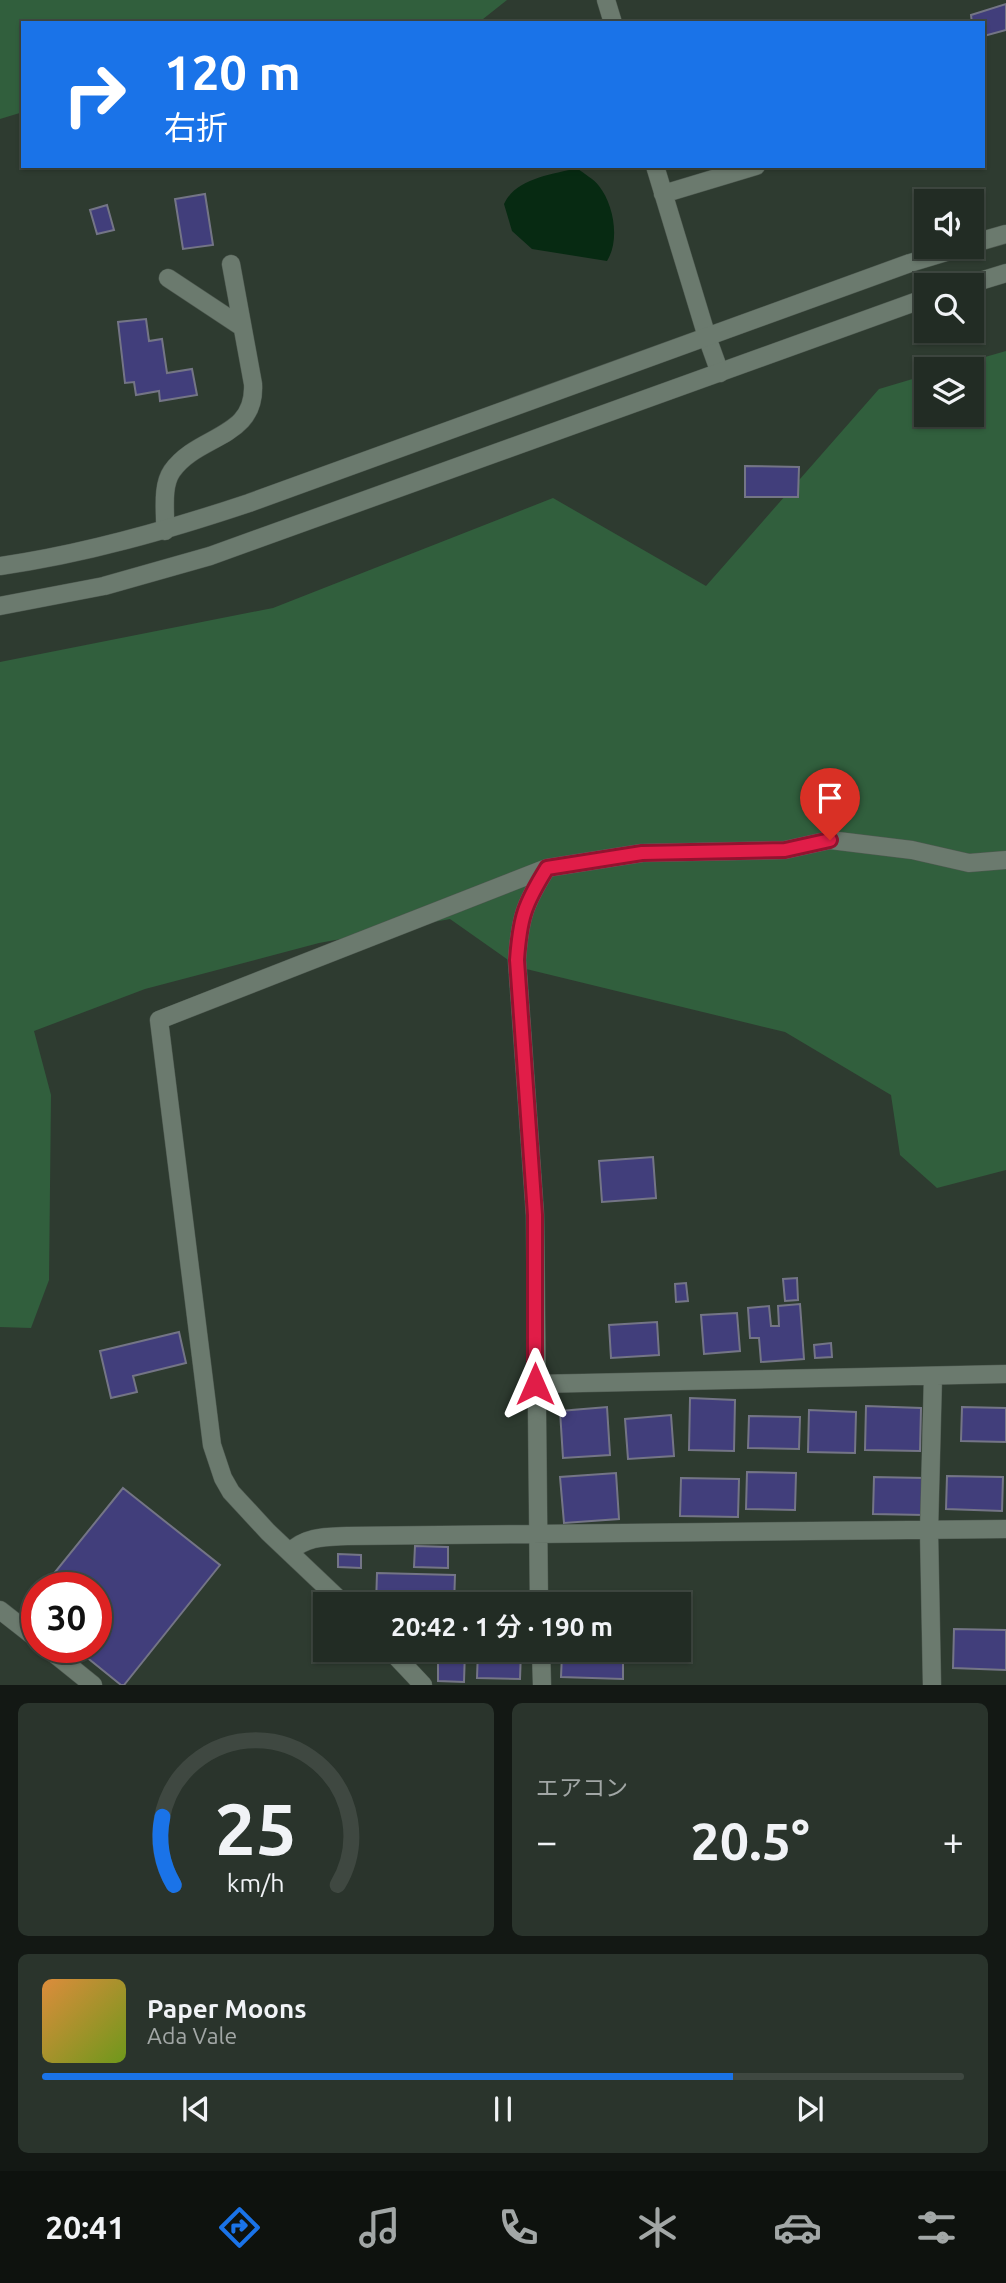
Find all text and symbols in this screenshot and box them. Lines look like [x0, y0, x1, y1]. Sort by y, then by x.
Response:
text: 120 m [164, 44, 301, 99]
icon: right [49, 49, 140, 140]
text: 右折 [164, 109, 228, 145]
map controls [914, 189, 984, 427]
button: sound [914, 189, 984, 259]
button: search [914, 273, 984, 343]
button: layers [914, 357, 984, 427]
pin [800, 768, 860, 840]
icon: arrive [811, 779, 849, 817]
position arrow [498, 1347, 572, 1421]
speed limit sign: 30 [21, 1572, 112, 1663]
text: 20:42 · 1 分 · 190 m [391, 1612, 613, 1641]
text: エアコン [536, 1775, 628, 1800]
text: 25 [215, 1788, 297, 1870]
text: 20.5° [690, 1812, 810, 1870]
text: − [536, 1820, 557, 1862]
text: + [943, 1820, 964, 1862]
text: km/h [227, 1869, 285, 1897]
text: Paper Moons [147, 1994, 306, 2023]
text: Ada Vale [147, 2023, 237, 2048]
icon: previous [177, 2090, 215, 2128]
icon: pause [484, 2090, 522, 2128]
icon: next [791, 2090, 829, 2128]
icon: directions [215, 2203, 264, 2252]
icon: music [355, 2203, 404, 2252]
icon: phone [494, 2203, 543, 2252]
icon: climate [633, 2203, 682, 2252]
icon: car [773, 2203, 822, 2252]
icon: filters [912, 2203, 961, 2252]
text: 20:41 [45, 2209, 125, 2245]

